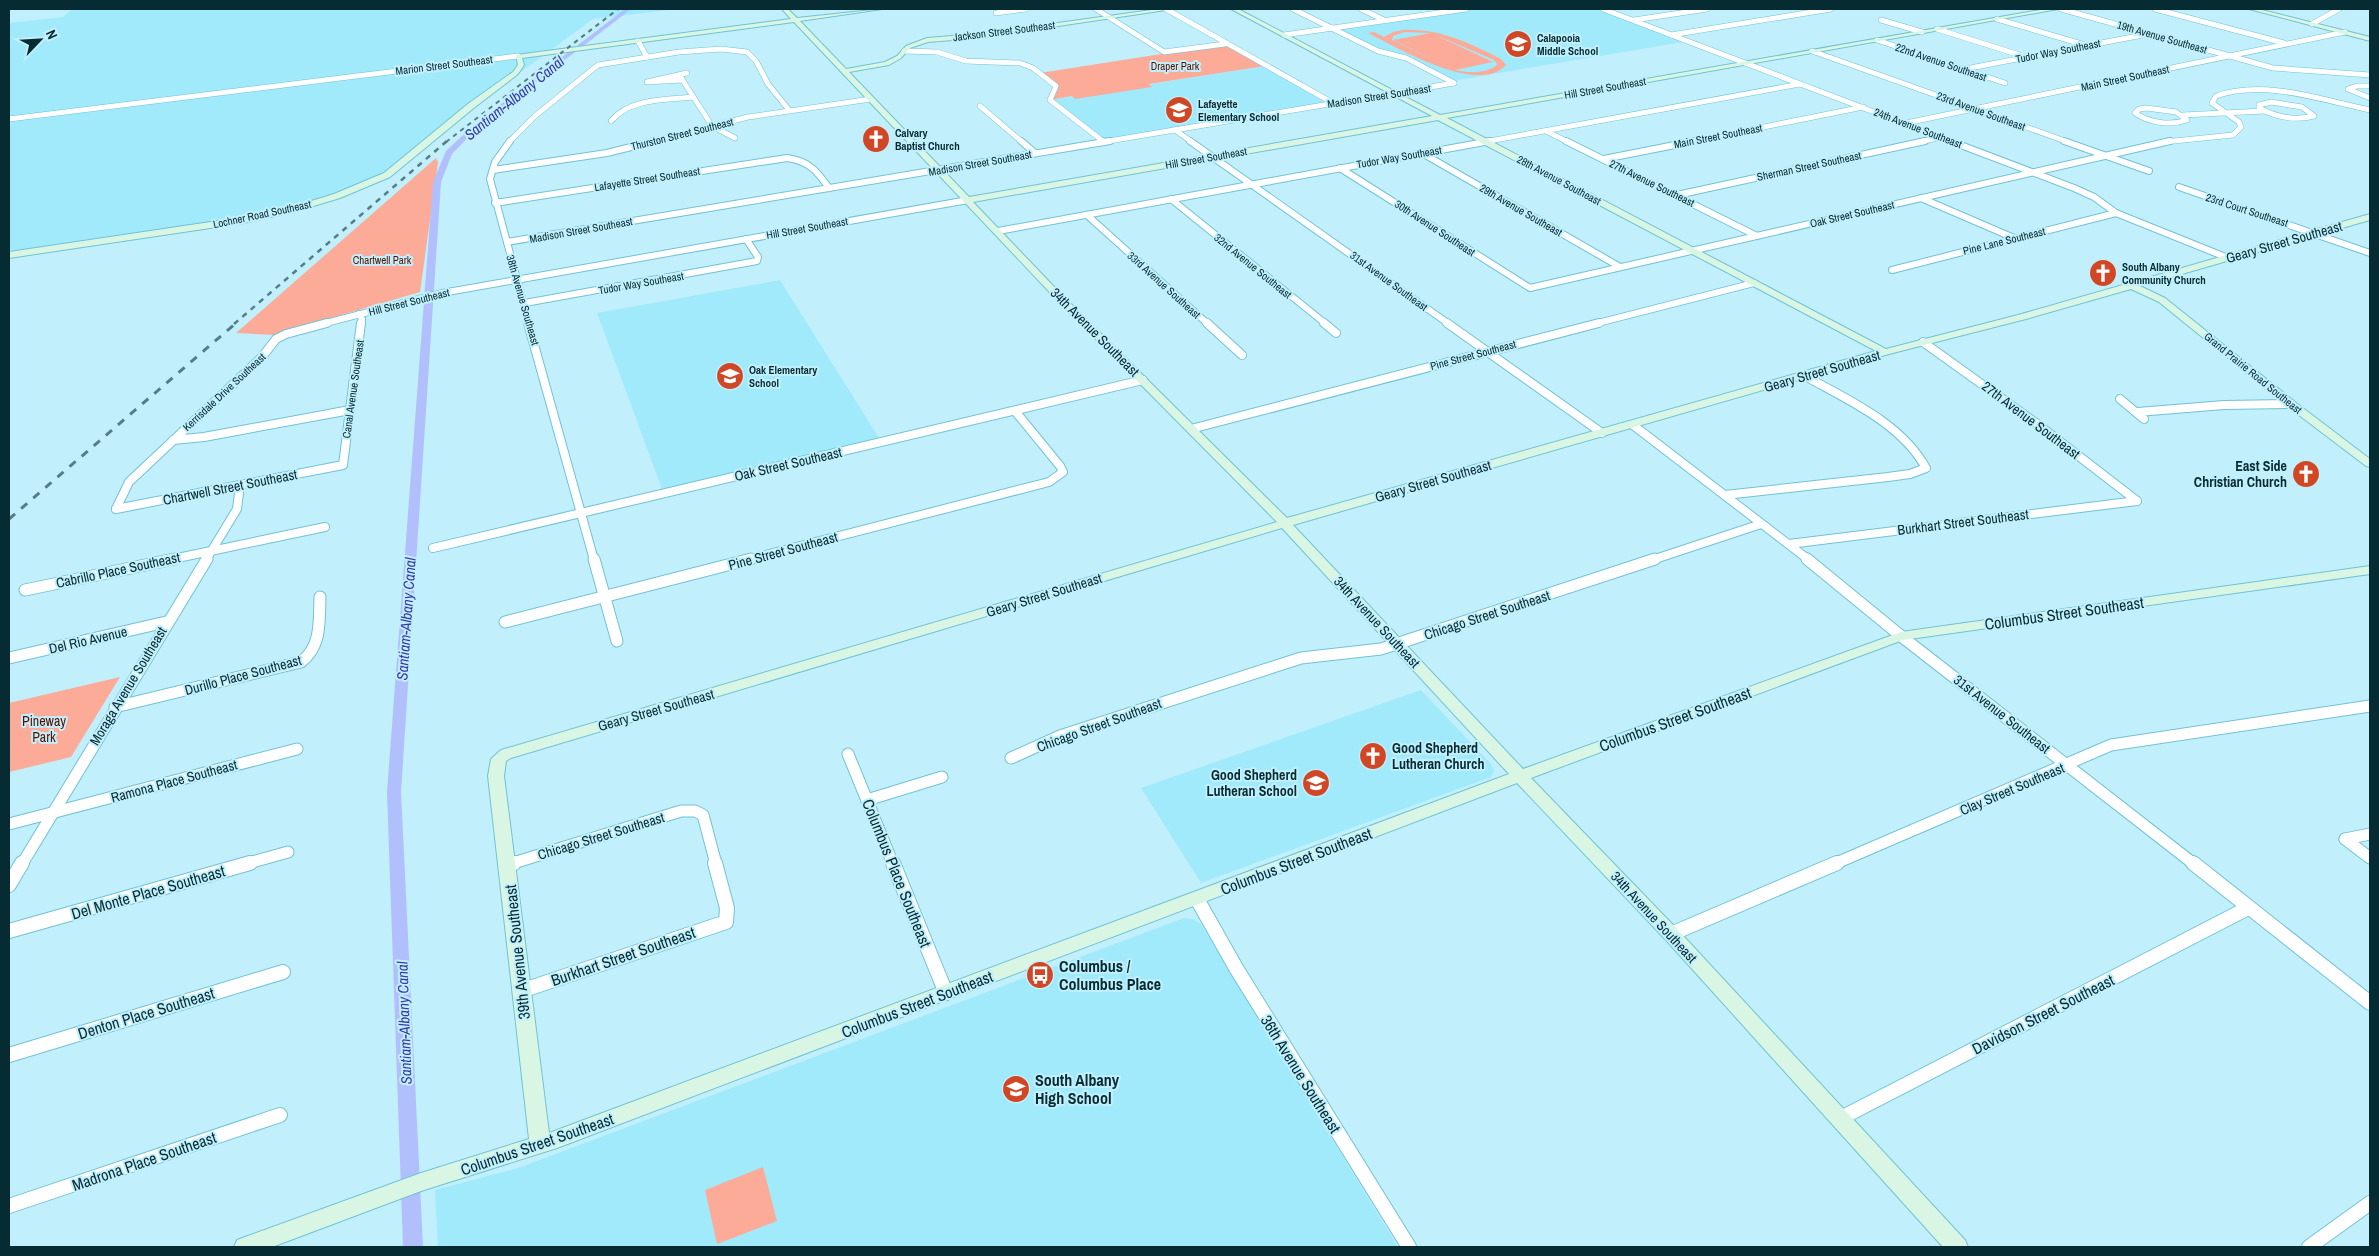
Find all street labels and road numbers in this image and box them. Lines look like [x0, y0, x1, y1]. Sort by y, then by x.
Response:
street label: 19th Avenue Southeast [2115, 17, 2209, 57]
street label: Jackson Street Southeast [952, 18, 1056, 44]
street label: Tudor Way Southeast [2014, 36, 2102, 66]
street label: 22nd Avenue Southeast [1893, 40, 1989, 84]
street label: Marion Street Southeast [395, 52, 494, 78]
street label: Main Street Southeast [2080, 62, 2171, 94]
street label: Hill Street Southeast [1563, 74, 1647, 102]
street label: Madison Street Southeast [1326, 81, 1432, 111]
street label: 23rd Avenue Southeast [1935, 88, 2028, 134]
street label: 24th Avenue Southeast [1872, 105, 1964, 151]
street label: Thurston Street Southeast [629, 114, 735, 154]
street label: Main Street Southeast [1673, 120, 1764, 151]
street label: Tudor Way Southeast [1355, 143, 1443, 171]
street label: Hill Street Southeast [1164, 144, 1248, 172]
street label: Madison Street Southeast [927, 147, 1033, 179]
street label: Sherman Street Southeast [1756, 148, 1863, 184]
street label: 28th Avenue Southeast [1515, 152, 1604, 208]
street label: 27th Avenue Southeast [1607, 156, 1697, 210]
street label: Lafayette Street Southeast [593, 164, 701, 194]
street label: 29th Avenue Southeast [1477, 181, 1565, 240]
street label: 23rd Court Southeast [2204, 190, 2290, 230]
street label: Lochner Road Southeast [212, 197, 313, 231]
street label: 30th Avenue Southeast [1392, 197, 1478, 260]
street label: Oak Street Southeast [1808, 197, 1896, 231]
street label: Madison Street Southeast [528, 214, 634, 246]
street label: Hill Street Southeast [765, 214, 849, 242]
street label: Geary Street Southeast [2224, 217, 2344, 267]
street label: Pine Lane Southeast [1961, 224, 2047, 258]
street label: 32nd Avenue Southeast [1211, 230, 1295, 302]
street label: 33rd Avenue Southeast [1125, 248, 1204, 322]
street label: 31st Avenue Southeast [1347, 248, 1431, 314]
street label: 38th Avenue Southeast [503, 253, 543, 347]
street label: Tudor Way Southeast [597, 269, 685, 297]
street label: 34th Avenue Southeast [1047, 284, 1143, 380]
street label: Hill Street Southeast [367, 285, 451, 319]
street label: Grand Prairie Road Southeast [2201, 329, 2305, 417]
street label: Pine Street Southeast [1429, 337, 1518, 373]
street label: Canal Avenue Southeast [339, 338, 367, 439]
street label: Geary Street Southeast [1762, 346, 1882, 396]
street label: Kerrisdale Drive Southeast [180, 350, 269, 434]
street label: 27th Avenue Southeast [1978, 377, 2084, 463]
street label: Oak Street Southeast [732, 443, 844, 485]
street label: Geary Street Southeast [1373, 456, 1493, 506]
street label: Chartwell Street Southeast [161, 465, 299, 509]
street label: Burkhart Street Southeast [1896, 505, 2030, 539]
street label: Pine Street Southeast [726, 528, 840, 574]
street label: Cabrillo Place Southeast [54, 548, 182, 592]
street label: Geary Street Southeast [984, 569, 1104, 621]
street label: 34th Avenue Southeast [1330, 573, 1424, 671]
street label: Chicago Street Southeast [1422, 586, 1552, 644]
street label: Columbus Street Southeast [1983, 591, 2145, 635]
street label: Del Rio Avenue [47, 622, 129, 658]
street label: Moraga Avenue Southeast [85, 623, 171, 749]
street label: Durillo Place Southeast [183, 651, 303, 699]
street label: 31st Avenue Southeast [1950, 671, 2054, 757]
street label: Columbus Street Southeast [1596, 681, 1754, 757]
street label: Geary Street Southeast [596, 685, 716, 735]
street label: Chicago Street Southeast [1034, 694, 1164, 756]
street label: Ramona Place Southeast [109, 755, 239, 807]
street label: Clay Street Southeast [1957, 759, 2067, 819]
street label: Columbus Place Southeast [857, 796, 937, 951]
street label: Chicago Street Southeast [535, 808, 667, 864]
street label: Columbus Street Southeast [1217, 822, 1375, 900]
street label: Del Monte Place Southeast [69, 859, 228, 924]
street label: 34th Avenue Southeast [1607, 868, 1701, 966]
street label: 39th Avenue Southeast [499, 883, 535, 1021]
street label: Burkhart Street Southeast [548, 921, 698, 991]
street label: Columbus Street Southeast [838, 965, 996, 1043]
street label: Davidson Street Southeast [1968, 968, 2118, 1059]
street label: Denton Place Southeast [75, 982, 217, 1044]
street label: 36th Avenue Southeast [1256, 1011, 1346, 1138]
street label: Columbus Street Southeast [458, 1107, 617, 1181]
street label: Madrona Place Southeast [69, 1126, 219, 1196]

